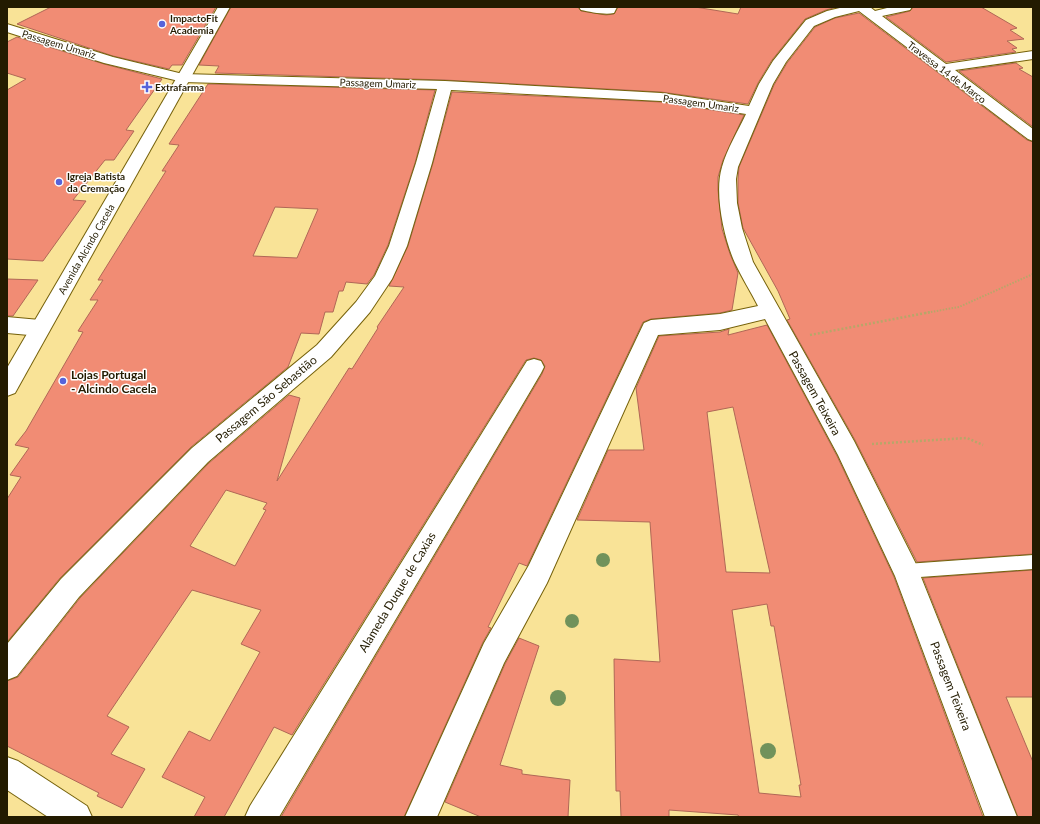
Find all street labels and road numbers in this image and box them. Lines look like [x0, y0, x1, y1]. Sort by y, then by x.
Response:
street label: Passagem Umariz [21, 27, 98, 61]
street label: Travessa 14 de Março [905, 39, 989, 106]
street label: Passagem Umariz [340, 76, 417, 90]
street label: Passagem Umariz [662, 92, 740, 114]
street label: Avenida Alcindo Cacela [55, 202, 117, 296]
street label: Passagem Teixeira [786, 348, 844, 438]
street label: Passagem São Sebastião [212, 352, 320, 446]
street label: Alameda Duque de Caxias [355, 529, 439, 655]
street label: Passagem Teixeira [927, 639, 975, 733]

